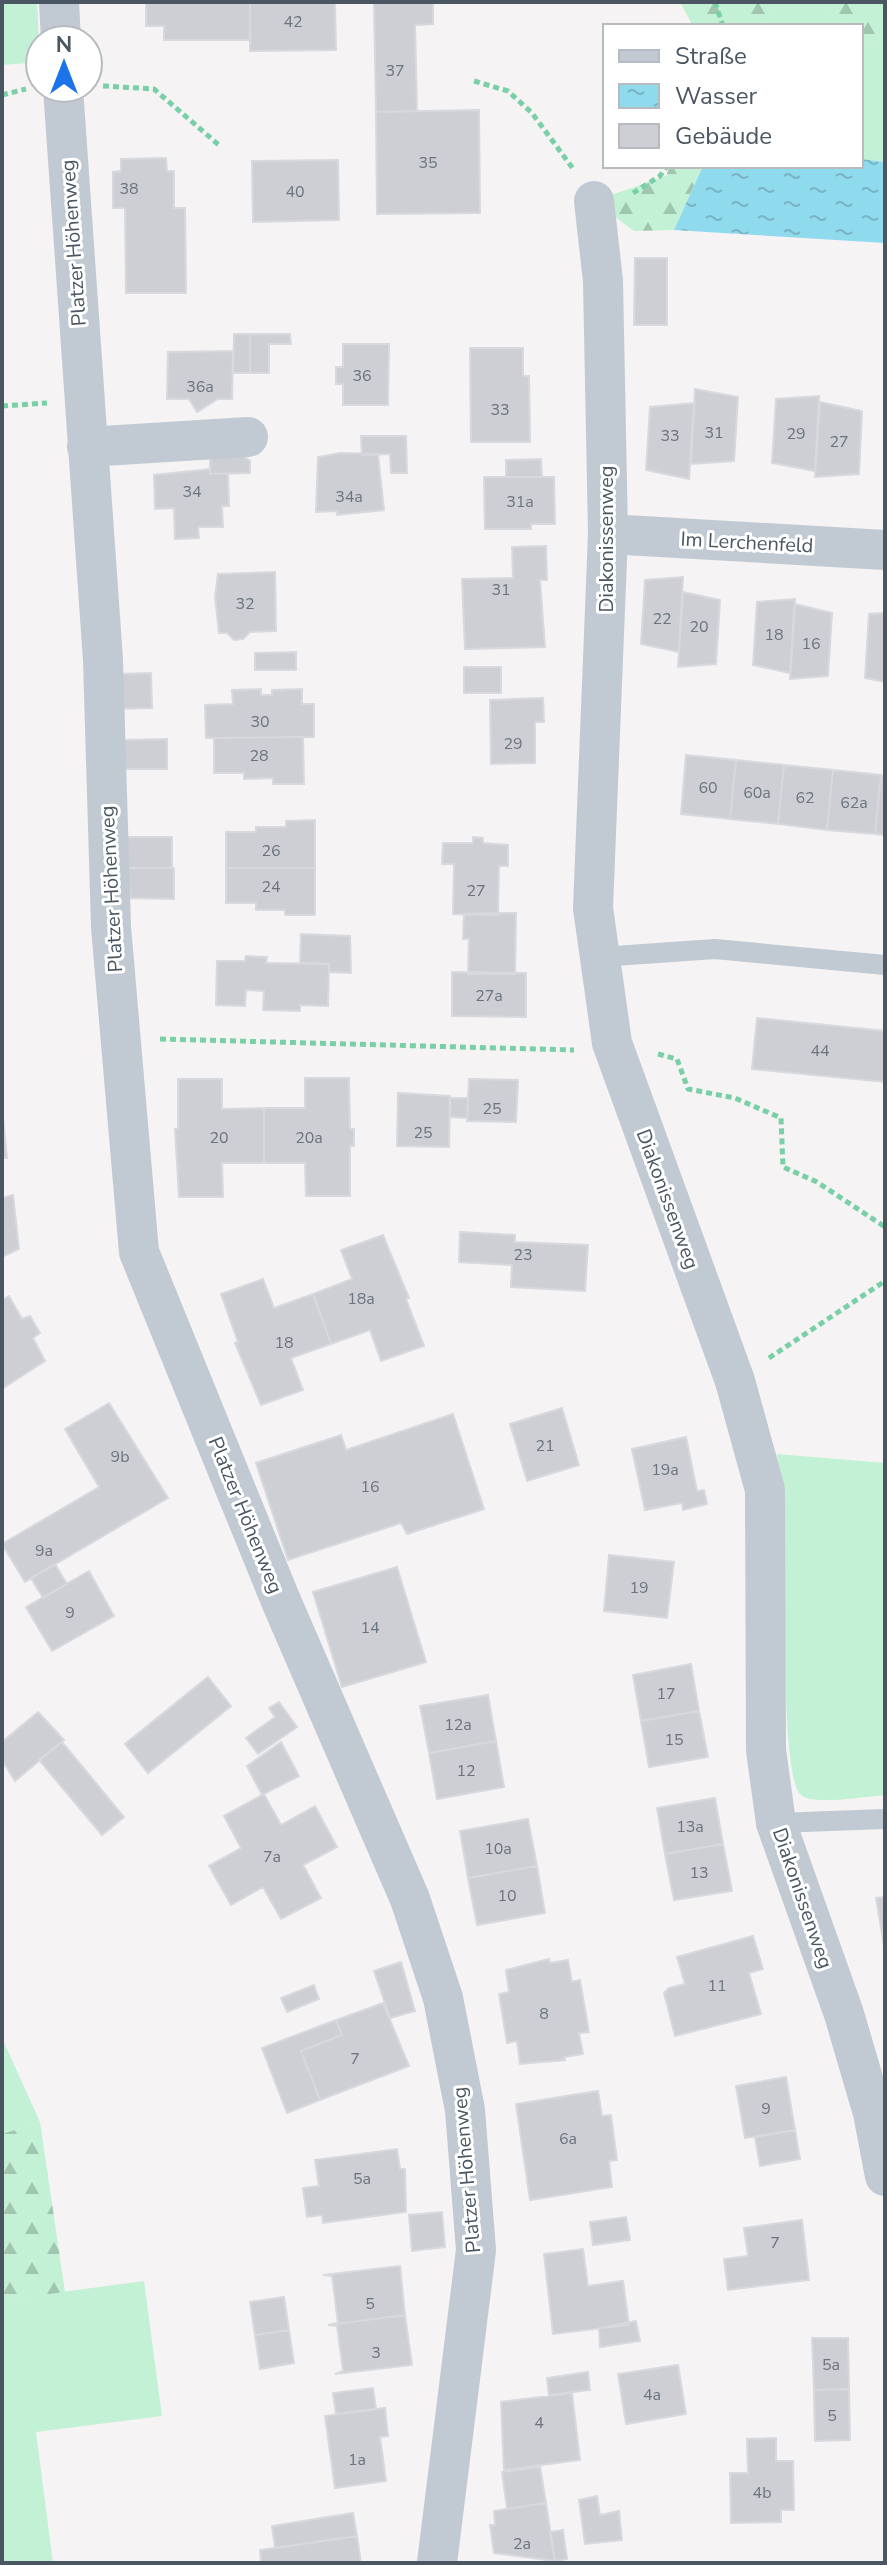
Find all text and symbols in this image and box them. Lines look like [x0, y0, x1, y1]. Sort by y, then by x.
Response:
house number: 42 [283, 11, 303, 33]
north arrow [24, 24, 104, 104]
legend [603, 24, 863, 168]
text: N [56, 30, 72, 60]
text: Straße [675, 40, 747, 72]
house number: 37 [385, 60, 405, 82]
text: Wasser [675, 80, 758, 112]
text: Gebäude [675, 120, 772, 152]
house number: 35 [418, 152, 438, 174]
street label: Platzer Höhenweg [54, 159, 93, 327]
house number: 38 [119, 178, 139, 200]
house number: 40 [285, 181, 305, 203]
house number: 36 [352, 365, 372, 387]
house number: 36a [186, 376, 214, 398]
house number: 33 [490, 399, 510, 421]
house number: 31 [704, 422, 724, 444]
house number: 29 [786, 423, 806, 445]
house number: 33 [660, 425, 680, 447]
house number: 27 [829, 431, 849, 453]
street label: Diakonissenweg [593, 465, 620, 613]
house number: 34 [182, 481, 202, 503]
house number: 34a [335, 486, 363, 508]
house number: 31a [506, 491, 534, 513]
street label: Im Lerchenfeld [680, 526, 814, 559]
house number: 31 [491, 579, 511, 601]
house number: 32 [235, 593, 255, 615]
house number: 22 [652, 608, 672, 630]
house number: 20 [689, 616, 709, 638]
house number: 18 [764, 624, 784, 646]
house number: 16 [801, 633, 821, 655]
house number: 30 [250, 711, 270, 733]
house number: 29 [503, 733, 523, 755]
house number: 28 [249, 745, 269, 767]
house number: 60 [698, 777, 718, 799]
house number: 60a [743, 782, 771, 804]
house number: 62 [795, 787, 815, 809]
house number: 62a [840, 792, 868, 814]
street label: Platzer Höhenweg [94, 805, 129, 973]
house number: 26 [261, 840, 281, 862]
house number: 24 [261, 876, 281, 898]
house number: 27 [466, 880, 486, 902]
house number: 27a [475, 985, 503, 1007]
house number: 44 [810, 1040, 830, 1062]
house number: 25 [482, 1098, 502, 1120]
house number: 25 [413, 1122, 433, 1144]
street label: Diakonissenweg [630, 1125, 705, 1273]
house number: 20 [209, 1127, 229, 1149]
house number: 20a [295, 1127, 323, 1149]
house number: 23 [513, 1244, 533, 1266]
house number: 18a [347, 1288, 375, 1310]
house number: 18 [274, 1332, 294, 1354]
street label: Platzer Höhenweg [202, 1433, 289, 1598]
house number: 21 [535, 1435, 555, 1457]
house number: 9b [111, 1446, 129, 1468]
house number: 19a [651, 1459, 679, 1481]
house number: 16 [360, 1476, 380, 1498]
house number: 9a [35, 1540, 53, 1562]
house number: 19 [629, 1577, 649, 1599]
house number: 9 [65, 1602, 75, 1624]
house number: 14 [360, 1617, 380, 1639]
house number: 17 [656, 1683, 676, 1705]
house number: 12a [444, 1714, 472, 1736]
house number: 15 [664, 1729, 684, 1751]
house number: 12 [456, 1760, 476, 1782]
house number: 13a [676, 1816, 704, 1838]
street label: Diakonissenweg [766, 1824, 839, 1972]
house number: 10a [484, 1838, 512, 1860]
house number: 7a [263, 1846, 281, 1868]
house number: 13 [689, 1862, 709, 1884]
house number: 10 [497, 1885, 517, 1907]
house number: 11 [707, 1975, 727, 1997]
house number: 8 [539, 2003, 549, 2025]
house number: 7 [350, 2048, 360, 2070]
street label: Platzer Höhenweg [446, 2086, 487, 2254]
house number: 9 [761, 2098, 771, 2120]
house number: 6a [559, 2128, 577, 2150]
house number: 5a [353, 2168, 371, 2190]
house number: 7 [770, 2232, 780, 2254]
house number: 5 [365, 2293, 375, 2315]
house number: 3 [371, 2342, 381, 2364]
house number: 5a [822, 2354, 840, 2376]
house number: 4a [643, 2384, 661, 2406]
house number: 5 [827, 2405, 837, 2427]
house number: 4 [534, 2412, 544, 2434]
house number: 1a [348, 2449, 366, 2471]
house number: 4b [753, 2482, 771, 2504]
house number: 2a [513, 2533, 531, 2555]

